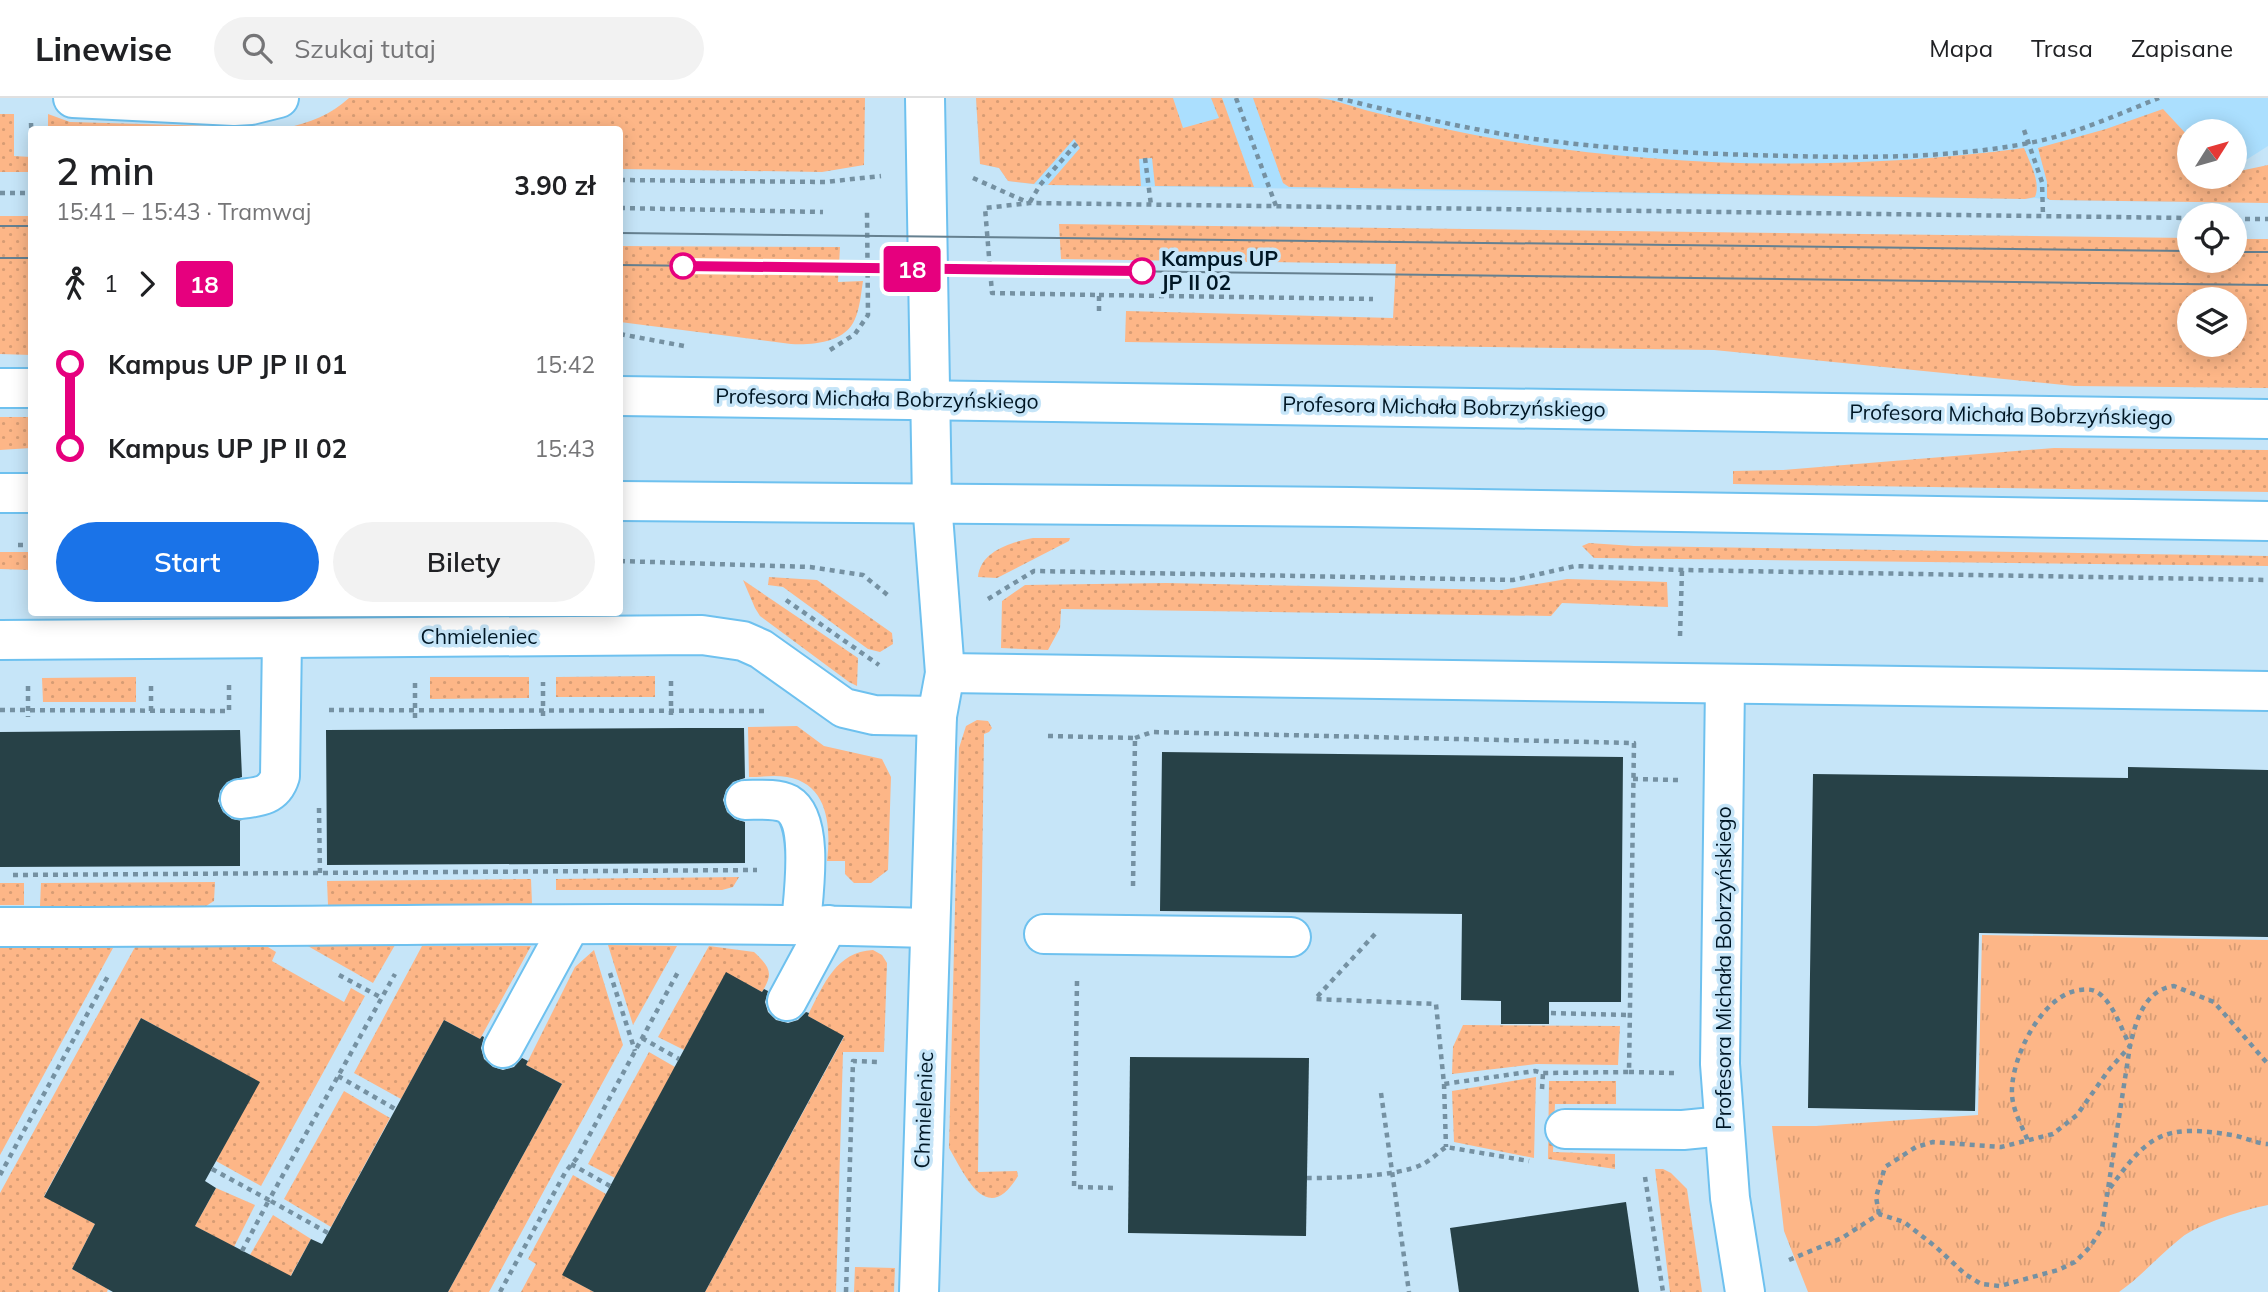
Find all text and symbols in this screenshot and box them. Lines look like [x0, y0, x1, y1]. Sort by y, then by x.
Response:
search box [214, 17, 704, 80]
text: Linewise [35, 28, 172, 69]
icon: search [238, 29, 276, 67]
text: Szukaj tutaj [294, 32, 436, 65]
text: Mapa [1929, 33, 1993, 63]
text: Trasa [2031, 33, 2093, 63]
text: Zapisane [2131, 33, 2233, 63]
north arrow [2177, 119, 2247, 189]
map controls [2177, 119, 2247, 357]
text: 2 min [56, 147, 155, 195]
text: 3.90 zł [514, 169, 595, 202]
text: 15:41 – 15:43 · Tramwaj [56, 197, 311, 226]
button: locate [2177, 203, 2247, 273]
place label: Kampus UP JP II 02 [1161, 245, 1278, 295]
line badge: 18 [880, 246, 944, 292]
unlabelled marker [670, 253, 696, 279]
text: 18 [898, 254, 926, 284]
marker: Kampus UP JP II 02 [1129, 258, 1155, 284]
icon: walk [56, 265, 94, 303]
icon: forward [128, 265, 166, 303]
text: 1 [104, 269, 118, 298]
text: 18 [190, 269, 219, 299]
button: layers [2177, 287, 2247, 357]
text: Kampus UP JP II 01 [108, 348, 347, 381]
text: 15:42 [535, 350, 595, 379]
street label: Profesora Michała Bobrzyńskiego [715, 382, 1039, 414]
street label: Profesora Michała Bobrzyńskiego [1282, 390, 1606, 422]
street label: Profesora Michała Bobrzyńskiego [1849, 398, 2173, 430]
text: Kampus UP JP II 02 [108, 432, 347, 465]
text: 15:43 [535, 434, 595, 463]
button: Start [56, 522, 319, 602]
button: Bilety [333, 522, 595, 602]
street label: Chmieleniec [420, 623, 538, 649]
street label: Profesora Michała Bobrzyńskiego [1710, 806, 1736, 1130]
street label: Chmieleniec [908, 1051, 938, 1169]

